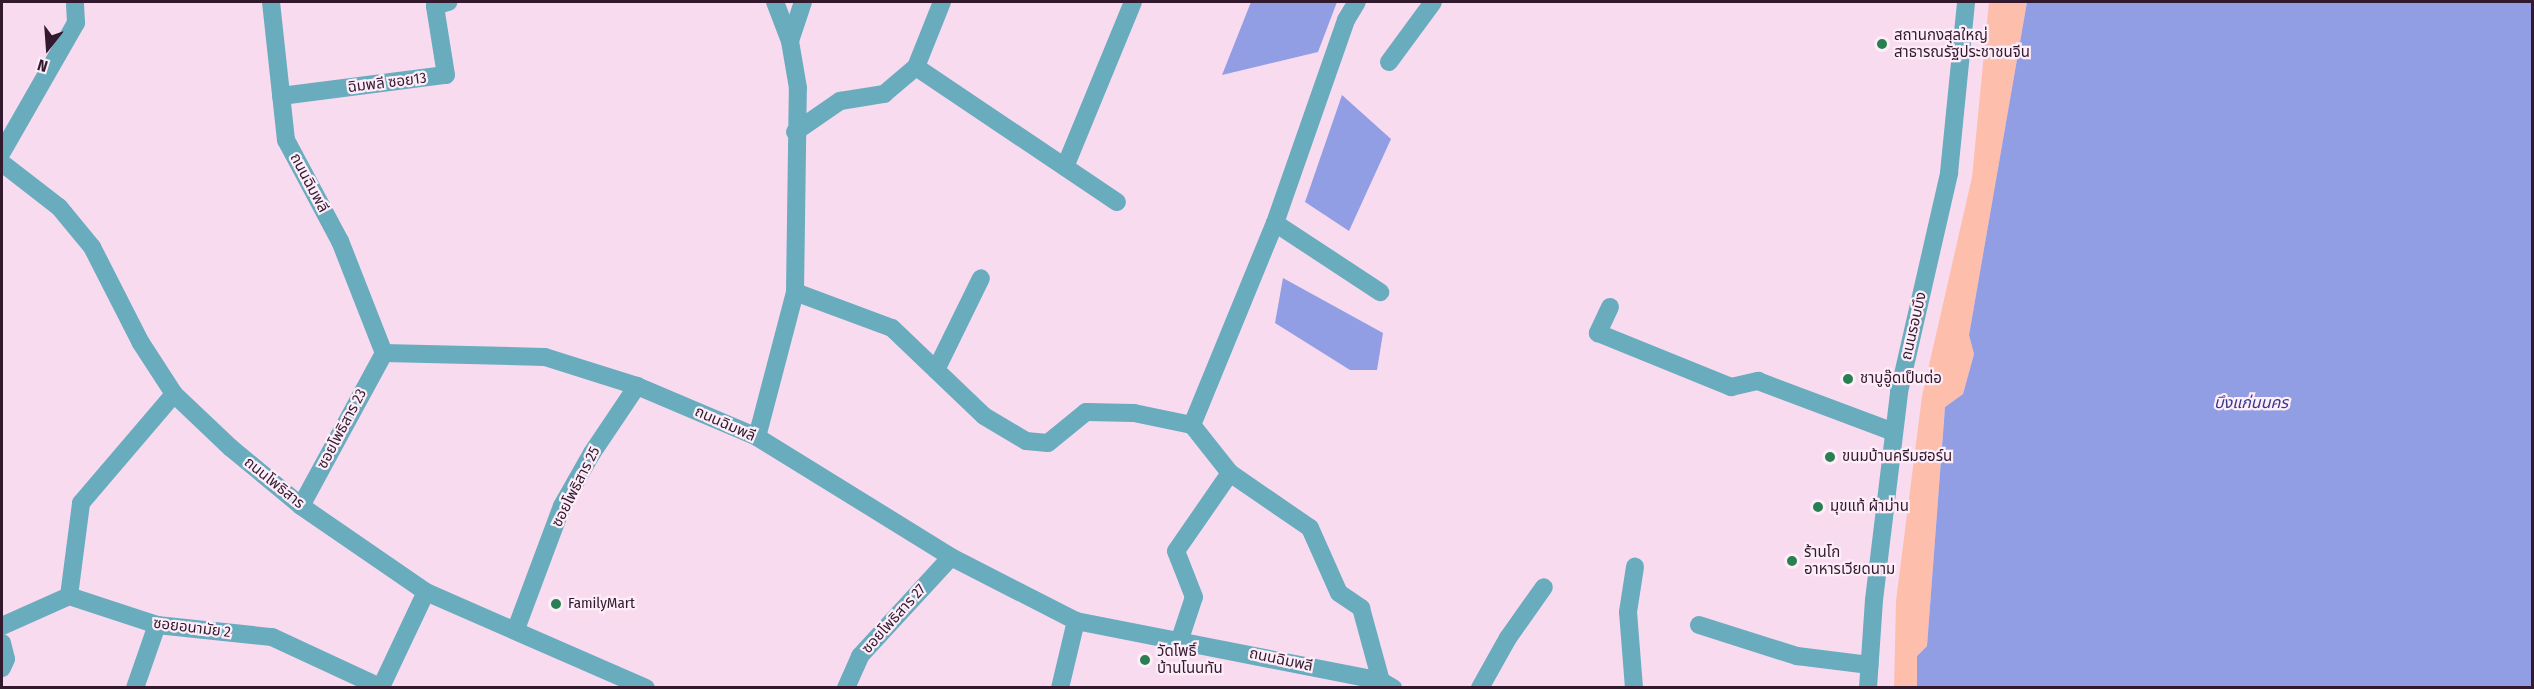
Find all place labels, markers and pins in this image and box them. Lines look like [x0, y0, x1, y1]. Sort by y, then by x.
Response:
place label: สถานกงสุลใหญ่ สาธารณรัฐประชาชนจีน [1894, 26, 2030, 61]
marker: สถานกงสุลใหญ่ สาธารณรัฐประชาชนจีน [1875, 37, 1889, 51]
place label: ชาบูอู๊ดเป็นต่อ [1860, 370, 1942, 388]
marker: ชาบูอู๊ดเป็นต่อ [1841, 372, 1855, 386]
place label: ขนมบ้านครีมฮอร์น [1842, 448, 1952, 466]
marker: ขนมบ้านครีมฮอร์น [1823, 450, 1837, 464]
place label: มุขแท้ ผ้าม่าน [1830, 498, 1909, 516]
marker: มุขแท้ ผ้าม่าน [1811, 500, 1825, 514]
place label: ร้านโก อาหารเวียดนาม [1804, 543, 1895, 578]
marker: ร้านโก อาหารเวียดนาม [1785, 554, 1799, 568]
place label: FamilyMart [568, 595, 635, 613]
marker: FamilyMart [549, 597, 563, 611]
place label: วัดโพธิ์ บ้านโนนทัน [1157, 642, 1223, 677]
marker: วัดโพธิ์ บ้านโนนทัน [1138, 653, 1152, 667]

